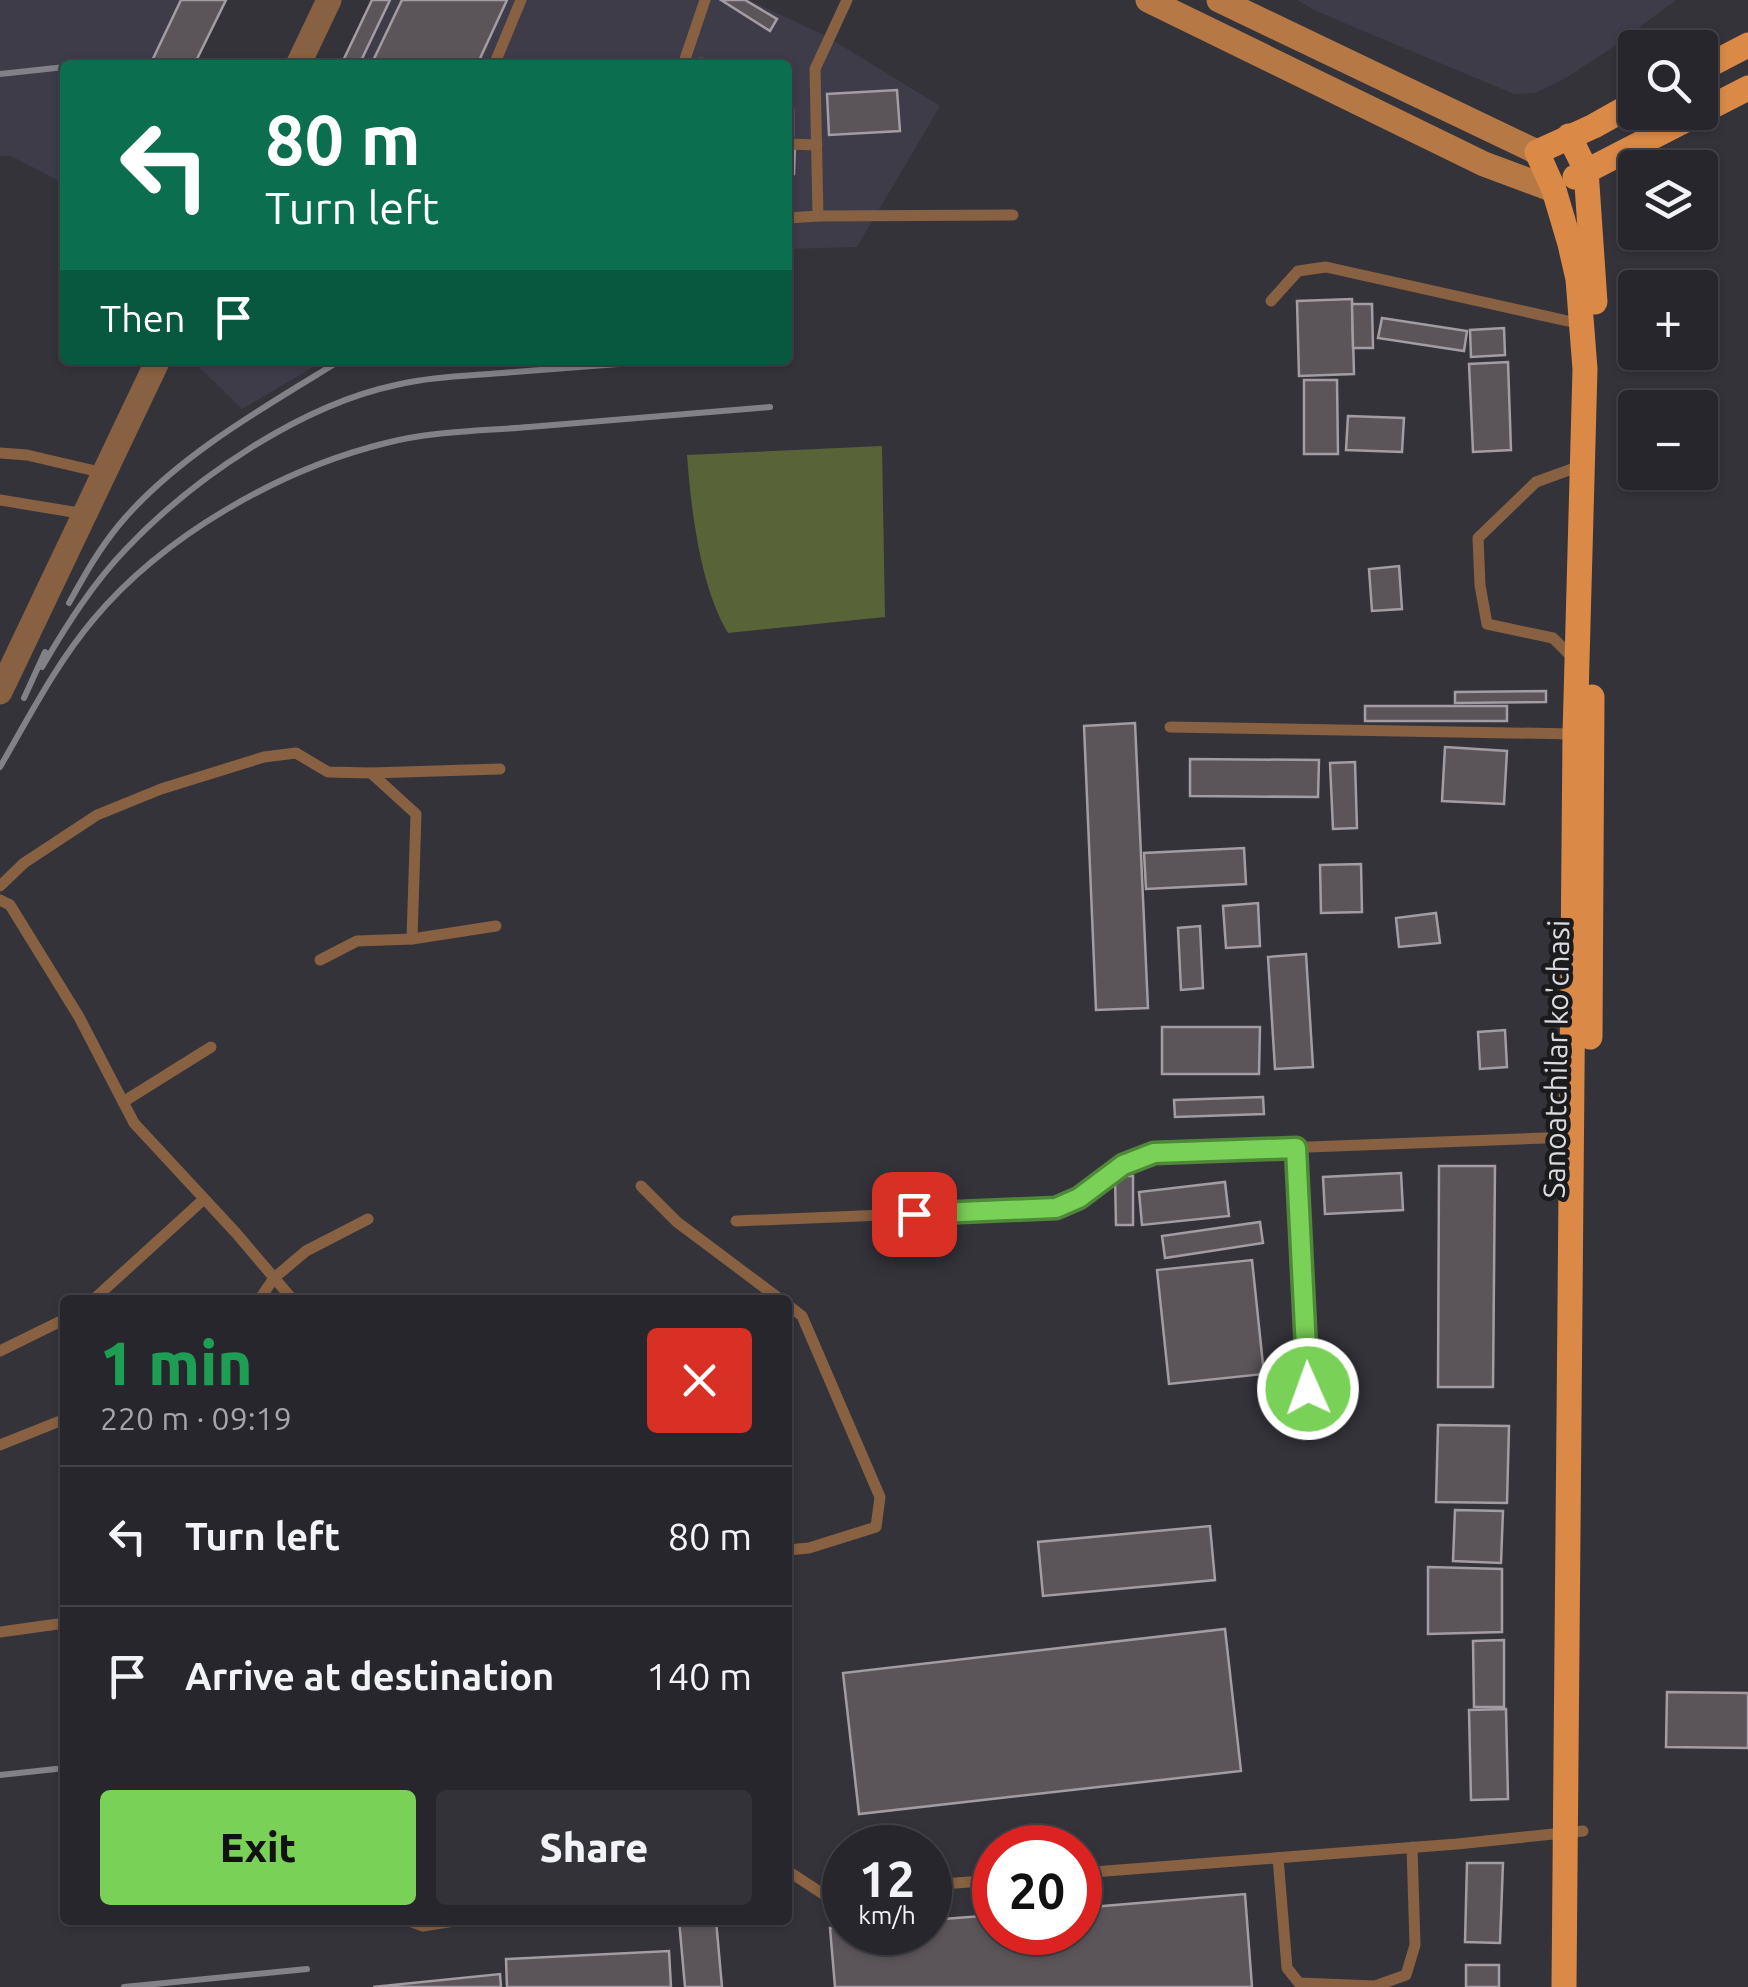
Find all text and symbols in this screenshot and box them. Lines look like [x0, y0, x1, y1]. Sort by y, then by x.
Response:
map controls [1618, 30, 1718, 490]
button: search [1618, 30, 1718, 130]
icon: left [100, 100, 230, 230]
text: 80 m [265, 100, 421, 178]
button: layers [1618, 150, 1718, 250]
text: Turn left [265, 182, 439, 233]
button: + [1618, 270, 1718, 370]
icon: arrive [206, 290, 261, 345]
text: Then [100, 297, 186, 339]
button: − [1618, 390, 1718, 490]
street label: Sanoatchilar ko'chasi [1537, 919, 1575, 1198]
pin [872, 1172, 957, 1257]
icon: arrive [887, 1187, 942, 1242]
button: close [647, 1328, 752, 1433]
text: 1 min [100, 1329, 253, 1396]
position arrow [1256, 1337, 1360, 1441]
text: 220 m · 09:19 [100, 1400, 292, 1436]
icon: left [100, 1509, 155, 1564]
text: Turn left [185, 1515, 340, 1557]
text: 80 m [668, 1515, 752, 1557]
icon: arrive [100, 1649, 155, 1704]
text: Arrive at destination [185, 1655, 554, 1697]
text: 140 m [646, 1655, 752, 1697]
button: Exit [100, 1790, 416, 1905]
button: Share [436, 1790, 752, 1905]
speed limit sign: 20 [972, 1825, 1102, 1955]
text: 12 [859, 1850, 915, 1906]
text: km/h [858, 1901, 916, 1929]

